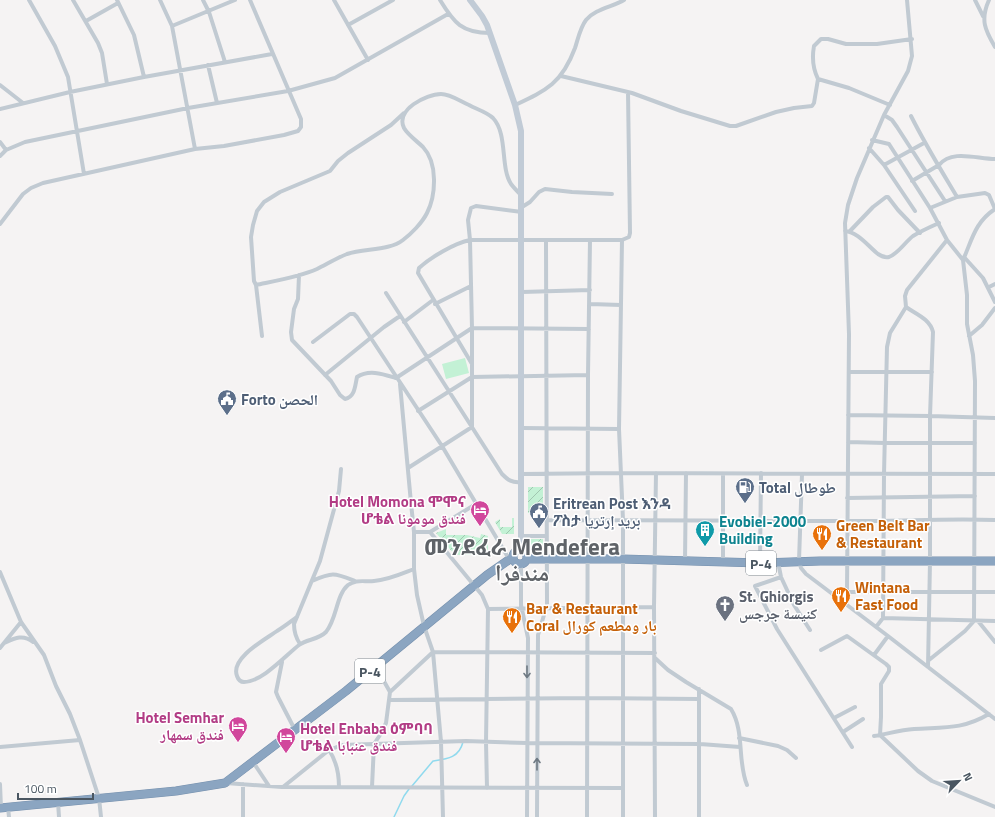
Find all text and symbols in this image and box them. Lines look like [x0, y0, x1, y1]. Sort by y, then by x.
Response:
public building icon: Forto الحصن [216, 388, 238, 416]
place label: Forto الحصن [241, 388, 318, 411]
fuel station icon: Total طوطال [734, 476, 756, 504]
place label: Total طوطال [759, 476, 836, 499]
place label: Hotel Momona ሞሞና ሆቴል فندق مومونا [329, 490, 467, 530]
place label: Eritrean Post እንዳ ፖስታ بريد إرتريا [553, 492, 671, 532]
hotel icon: Hotel Momona ሞሞና ሆቴል فندق مومونا [469, 499, 491, 527]
public building icon: Eritrean Post እንዳ ፖስታ بريد إرتريا [528, 501, 550, 529]
place label: Evobiel-2000 Building [719, 510, 807, 550]
place label: Green Belt Bar & Restaurant [836, 514, 930, 554]
building icon: Evobiel-2000 Building [694, 519, 716, 547]
restaurant icon: Green Belt Bar & Restaurant [811, 523, 833, 551]
district label: መንደፈራ Mendefera مندفرا [424, 529, 620, 590]
road number: P-4 [746, 551, 776, 575]
place label: Wintana Fast Food [855, 576, 918, 616]
place label: St. Ghiorgis كنيسة جرجس [739, 585, 818, 625]
restaurant icon: Wintana Fast Food [830, 585, 852, 613]
church icon: St. Ghiorgis كنيسة جرجس [714, 594, 736, 622]
place label: Bar & Restaurant Coral بار ومطعم كورال [526, 597, 657, 637]
restaurant icon: Bar & Restaurant Coral بار ومطعم كورال [501, 606, 523, 634]
road number: P-4 [355, 659, 385, 683]
one-way arrow [523, 665, 531, 678]
place label: Hotel Semhar فندق سمهار [136, 706, 224, 746]
hotel icon: Hotel Semhar فندق سمهار [227, 715, 249, 743]
place label: Hotel Enbaba ዕምባባ ሆቴል فندق عنبابا [300, 717, 433, 757]
hotel icon: Hotel Enbaba ዕምባባ ሆቴል فندق عنبابا [275, 726, 297, 754]
one-way arrow [533, 758, 541, 771]
north arrow [939, 761, 979, 801]
text: N [959, 770, 977, 784]
scale bar [18, 775, 93, 801]
text: 100 m [24, 779, 57, 798]

